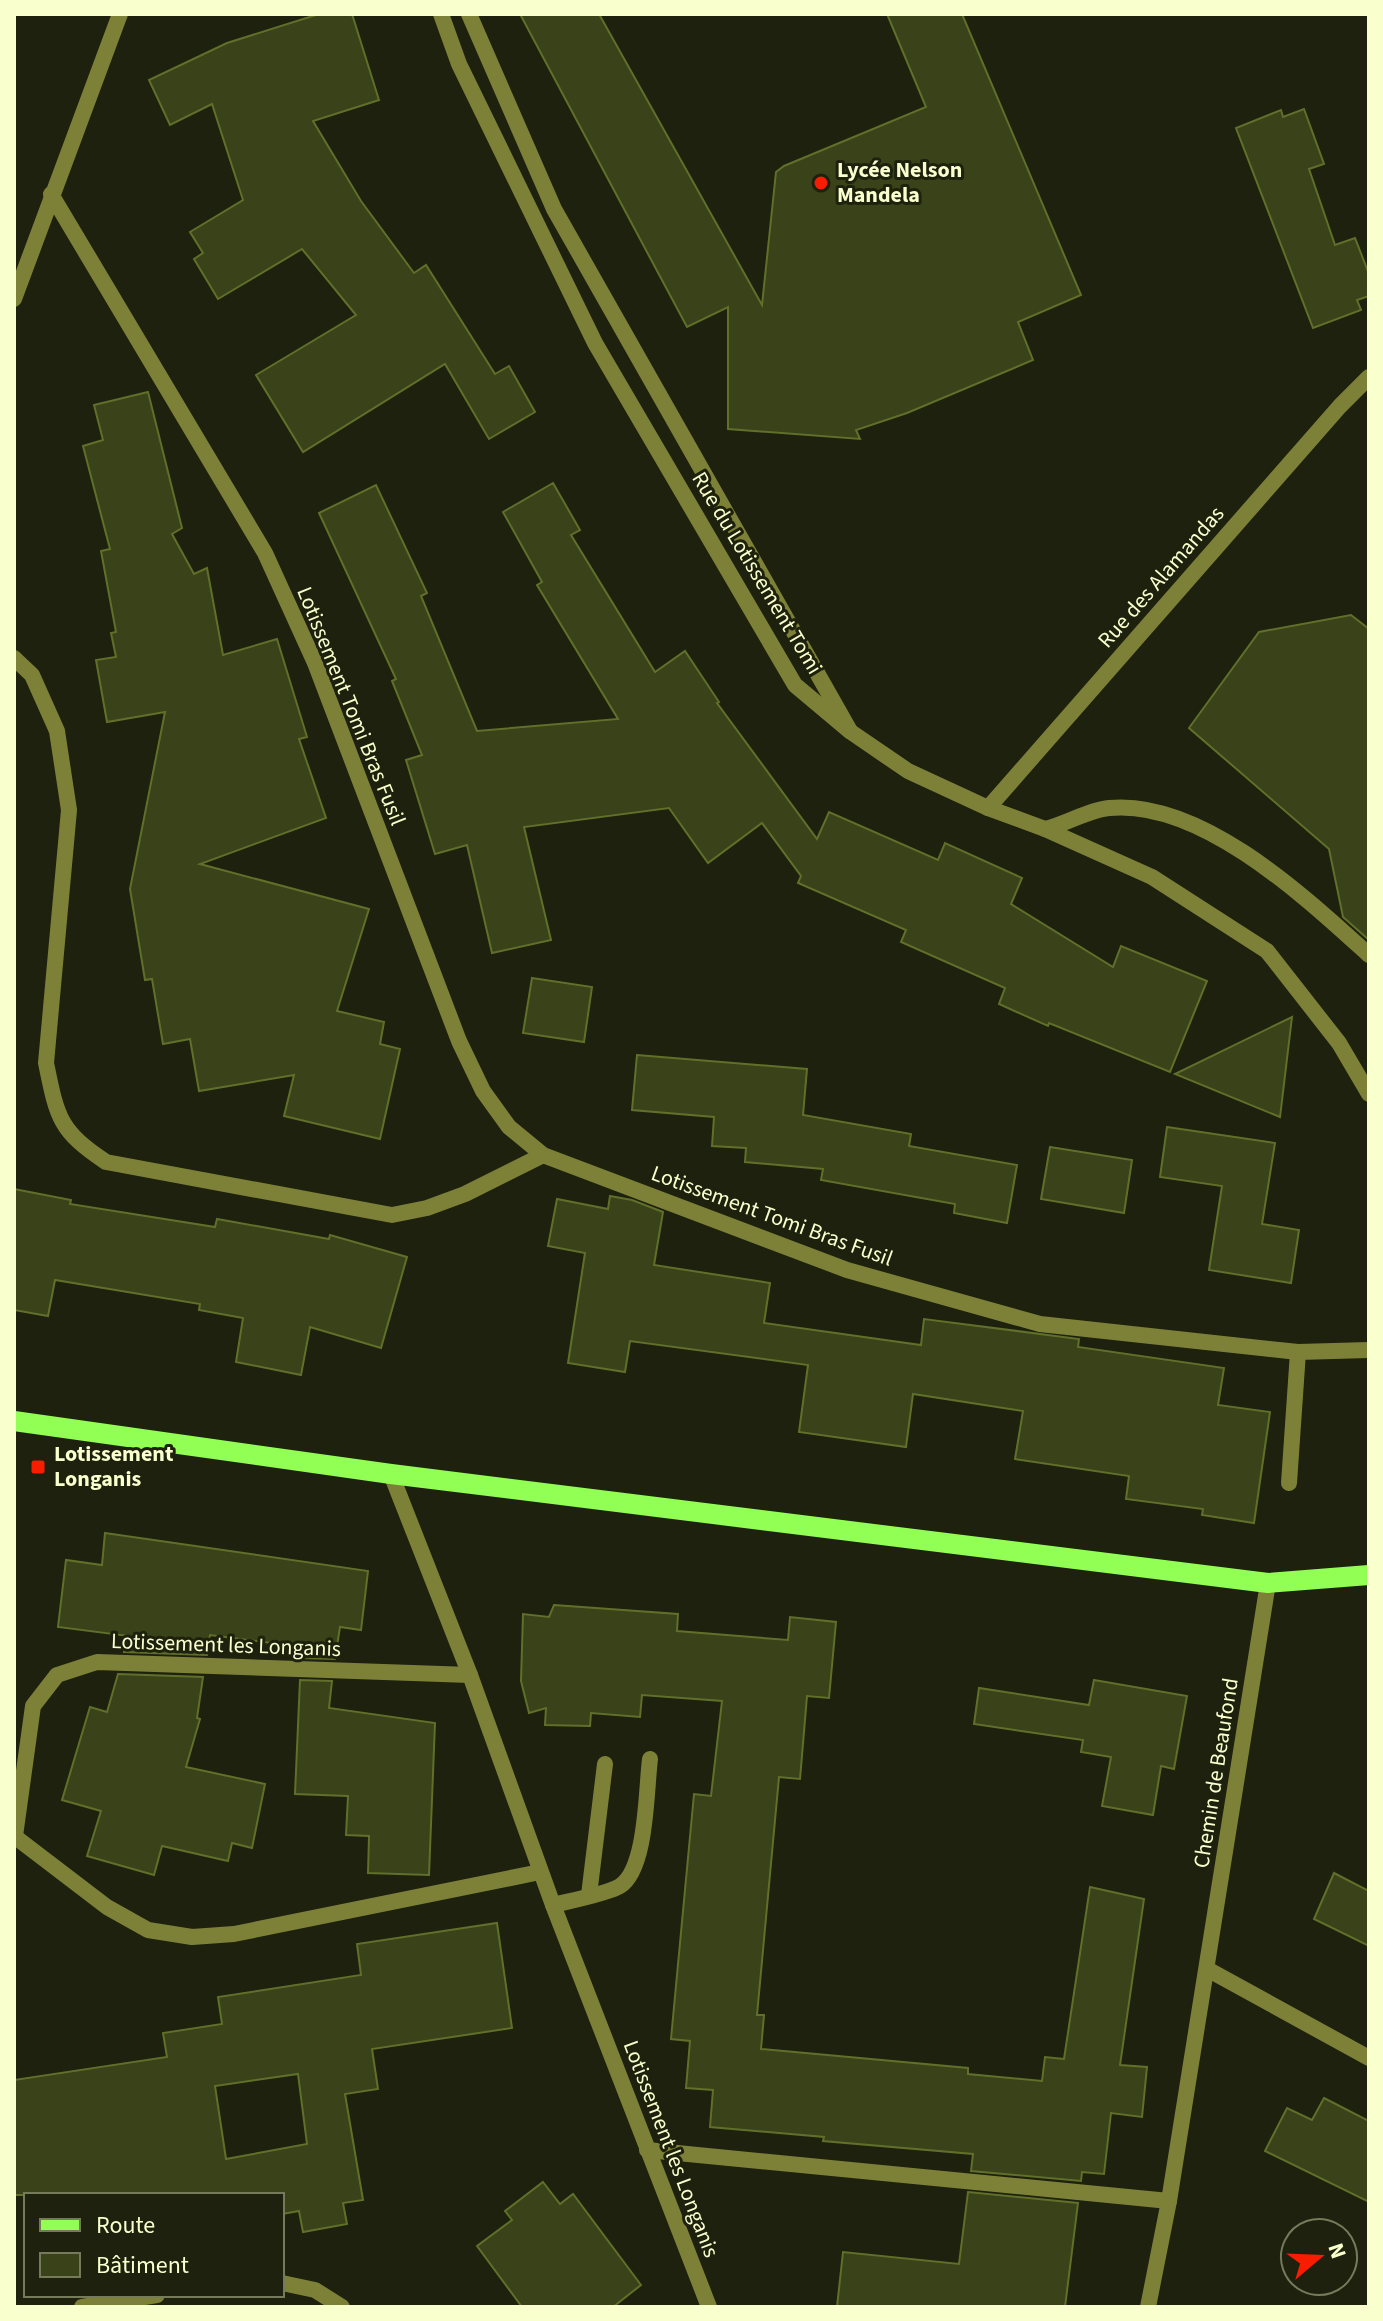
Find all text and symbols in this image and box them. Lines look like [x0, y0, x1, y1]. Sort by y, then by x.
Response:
place label: Lycée Nelson Mandela [837, 154, 962, 211]
marker: Lycée Nelson Mandela [812, 174, 830, 192]
street label: Rue du Lotissement Tomi [684, 466, 830, 680]
street label: Rue des Alamandas [1090, 499, 1232, 655]
street label: Lotissement Tomi Bras Fusil [288, 582, 414, 830]
street label: Lotissement Tomi Bras Fusil [647, 1157, 897, 1275]
place label: Lotissement Longanis [54, 1438, 174, 1495]
marker: Lotissement Longanis [29, 1458, 47, 1476]
street label: Lotissement les Longanis [110, 1625, 342, 1665]
street label: Chemin de Beaufond [1185, 1676, 1247, 1870]
street label: Lotissement les Longanis [615, 2036, 727, 2262]
legend [24, 2193, 284, 2297]
text: Route [96, 2208, 155, 2243]
north arrow [1279, 2217, 1359, 2297]
text: N [1319, 2239, 1354, 2263]
text: Bâtiment [96, 2248, 189, 2283]

